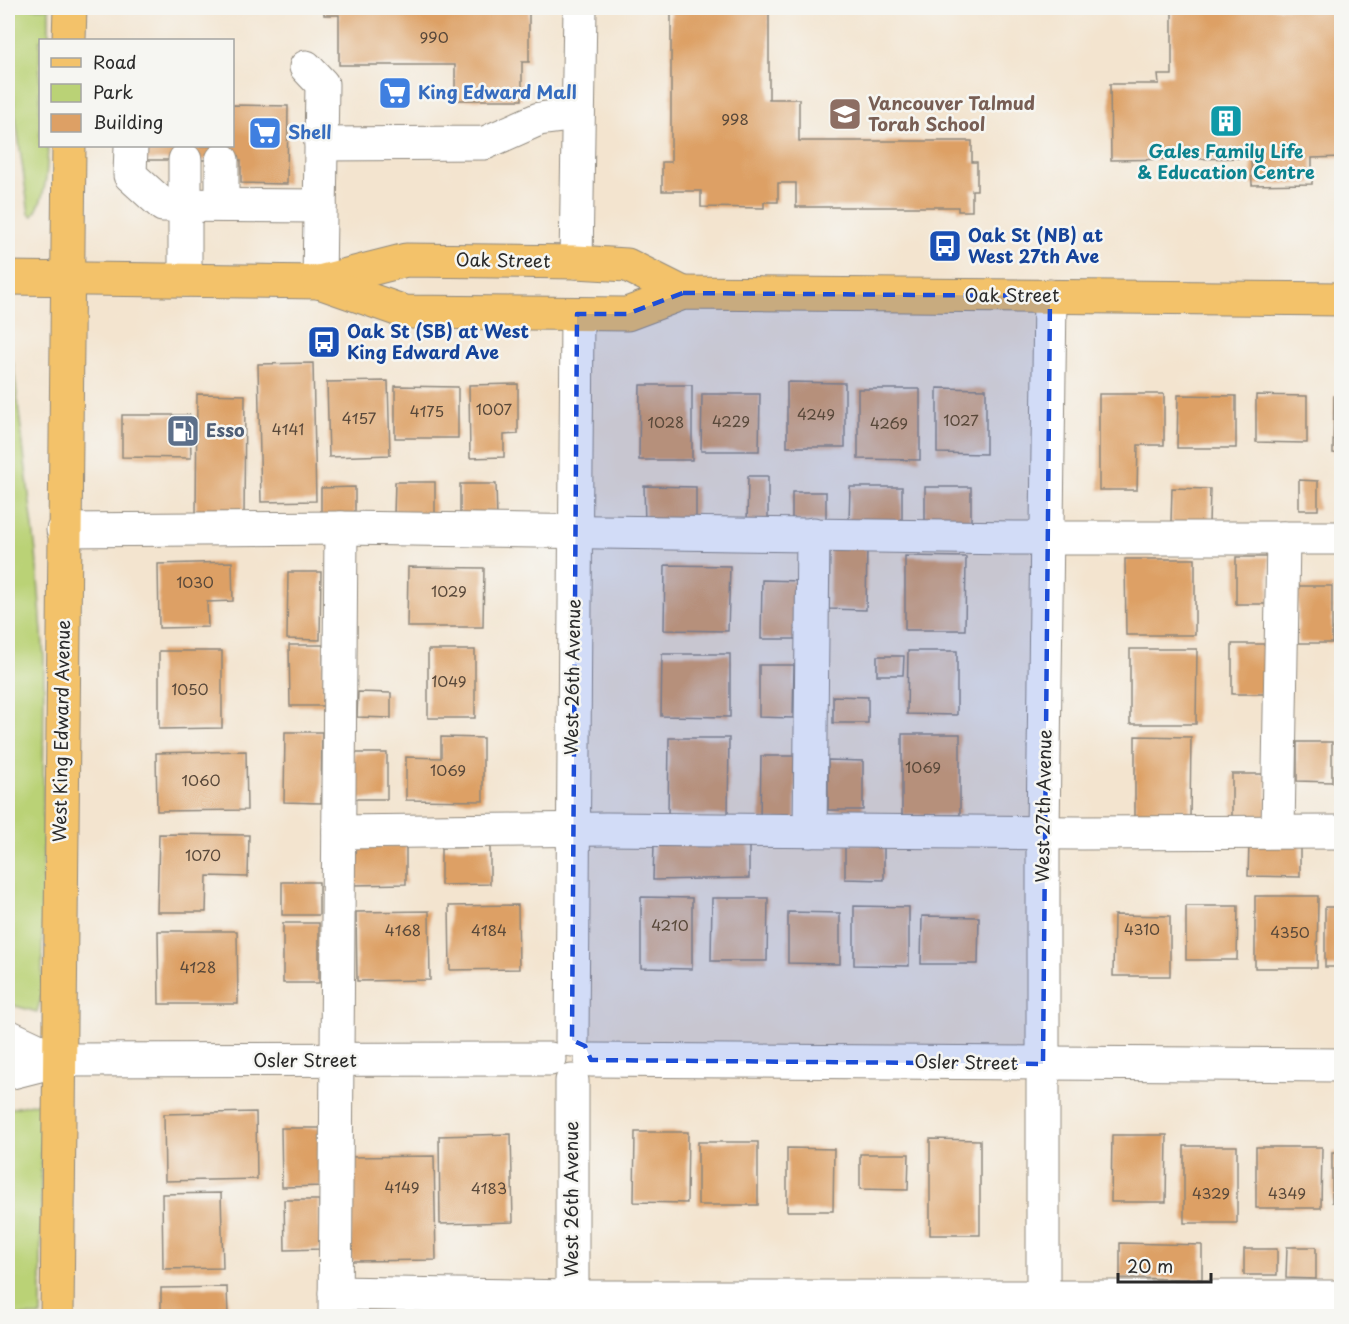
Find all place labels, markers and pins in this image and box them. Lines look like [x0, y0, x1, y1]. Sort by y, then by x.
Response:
supermarket icon: King Edward Mall [377, 75, 413, 111]
place label: King Edward Mall [418, 78, 577, 105]
place label: Vancouver Talmud Torah School [868, 89, 1035, 137]
school or university icon: Vancouver Talmud Torah School [827, 96, 863, 132]
building icon: Gales Family Life & Education Centre [1208, 103, 1244, 139]
supermarket icon: Shell [247, 115, 283, 151]
place label: Shell [288, 118, 331, 145]
place label: Gales Family Life & Education Centre [1137, 137, 1315, 185]
place label: Oak St (NB) at West 27th Ave [968, 221, 1104, 269]
bus stop icon: Oak St (NB) at West 27th Ave [927, 228, 963, 264]
place label: Oak St (SB) at West King Edward Ave [347, 317, 529, 365]
bus stop icon: Oak St (SB) at West King Edward Ave [306, 324, 342, 360]
fuel station icon: Esso [165, 413, 201, 449]
place label: Esso [206, 416, 245, 443]

